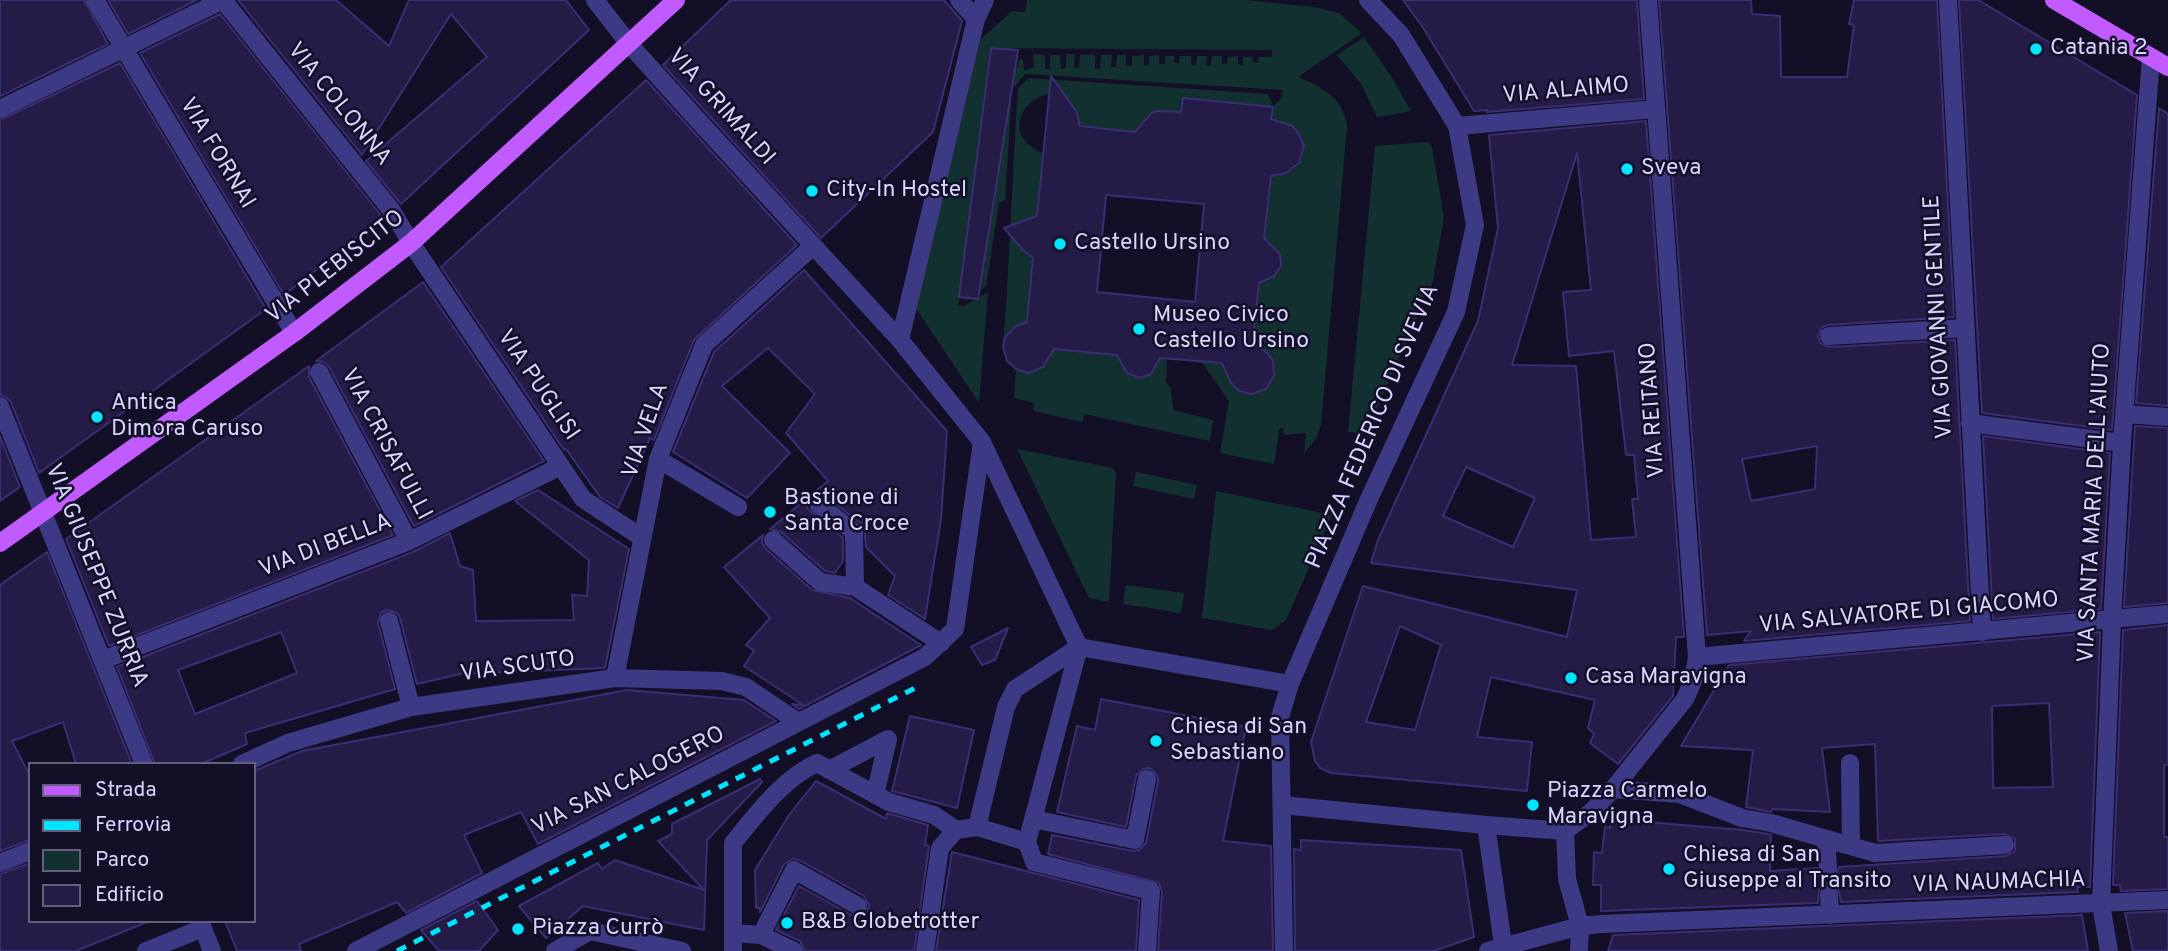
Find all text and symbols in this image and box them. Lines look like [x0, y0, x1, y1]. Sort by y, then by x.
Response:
place label: Catania 2 [2050, 35, 2148, 63]
street label: VIA COLONNA [280, 38, 396, 172]
marker: Catania 2 [2028, 41, 2044, 57]
street label: VIA GRIMALDI [660, 44, 780, 172]
street label: VIA ALAIMO [1501, 73, 1631, 111]
street label: VIA FORNAI [172, 94, 260, 214]
place label: Sveva [1641, 155, 1701, 183]
marker: Sveva [1619, 161, 1635, 177]
place label: City-In Hostel [826, 177, 967, 205]
marker: City-In Hostel [804, 183, 820, 199]
street label: VIA GIOVANNI GENTILE [1920, 194, 1960, 440]
street label: VIA PLEBISCITO [261, 205, 411, 331]
place label: Castello Ursino [1074, 230, 1230, 258]
marker: Castello Ursino [1052, 236, 1068, 252]
street label: PIAZZA FEDERICO DI SVEVIA [1301, 281, 1447, 573]
place label: Museo Civico Castello Ursino [1153, 302, 1309, 356]
marker: Museo Civico Castello Ursino [1131, 321, 1147, 337]
street label: VIA PUGLISI [490, 325, 584, 447]
street label: VIA REITANO [1635, 341, 1673, 479]
street label: VIA SANTA MARIA DELL'AIUTO [2074, 342, 2118, 664]
street label: VIA CRISAFULLI [333, 364, 437, 526]
street label: VIA VELA [618, 380, 676, 482]
place label: Antica Dimora Caruso [111, 390, 263, 444]
marker: Antica Dimora Caruso [89, 409, 105, 425]
street label: VIA GIUSEPPE ZURRIA [37, 460, 153, 692]
place label: Bastione di Santa Croce [784, 485, 909, 539]
marker: Bastione di Santa Croce [762, 504, 778, 520]
street label: VIA DI BELLA [256, 509, 396, 585]
street label: VIA SALVATORE DI GIACOMO [1758, 587, 2060, 641]
street label: VIA SCUTO [459, 646, 577, 690]
place label: Casa Maravigna [1585, 664, 1747, 692]
marker: Casa Maravigna [1563, 670, 1579, 686]
place label: Chiesa di San Sebastiano [1170, 714, 1307, 768]
street label: VIA SAN CALOGERO [528, 721, 730, 843]
marker: Chiesa di San Sebastiano [1148, 733, 1164, 749]
legend [28, 762, 256, 923]
text: Strada [95, 777, 156, 804]
place label: Piazza Carmelo Maravigna [1547, 778, 1707, 832]
marker: Piazza Carmelo Maravigna [1525, 797, 1541, 813]
text: Ferrovia [95, 812, 171, 839]
place label: Chiesa di San Giuseppe al Transito [1683, 842, 1891, 896]
text: Parco [95, 847, 149, 874]
marker: Chiesa di San Giuseppe al Transito [1661, 861, 1677, 877]
street label: VIA NAUMACHIA [1912, 867, 2086, 901]
text: Edificio [95, 882, 164, 909]
place label: B&B Globetrotter [801, 909, 979, 937]
place label: Piazza Currò [532, 915, 664, 943]
marker: B&B Globetrotter [779, 915, 795, 931]
marker: Piazza Currò [510, 921, 526, 937]

